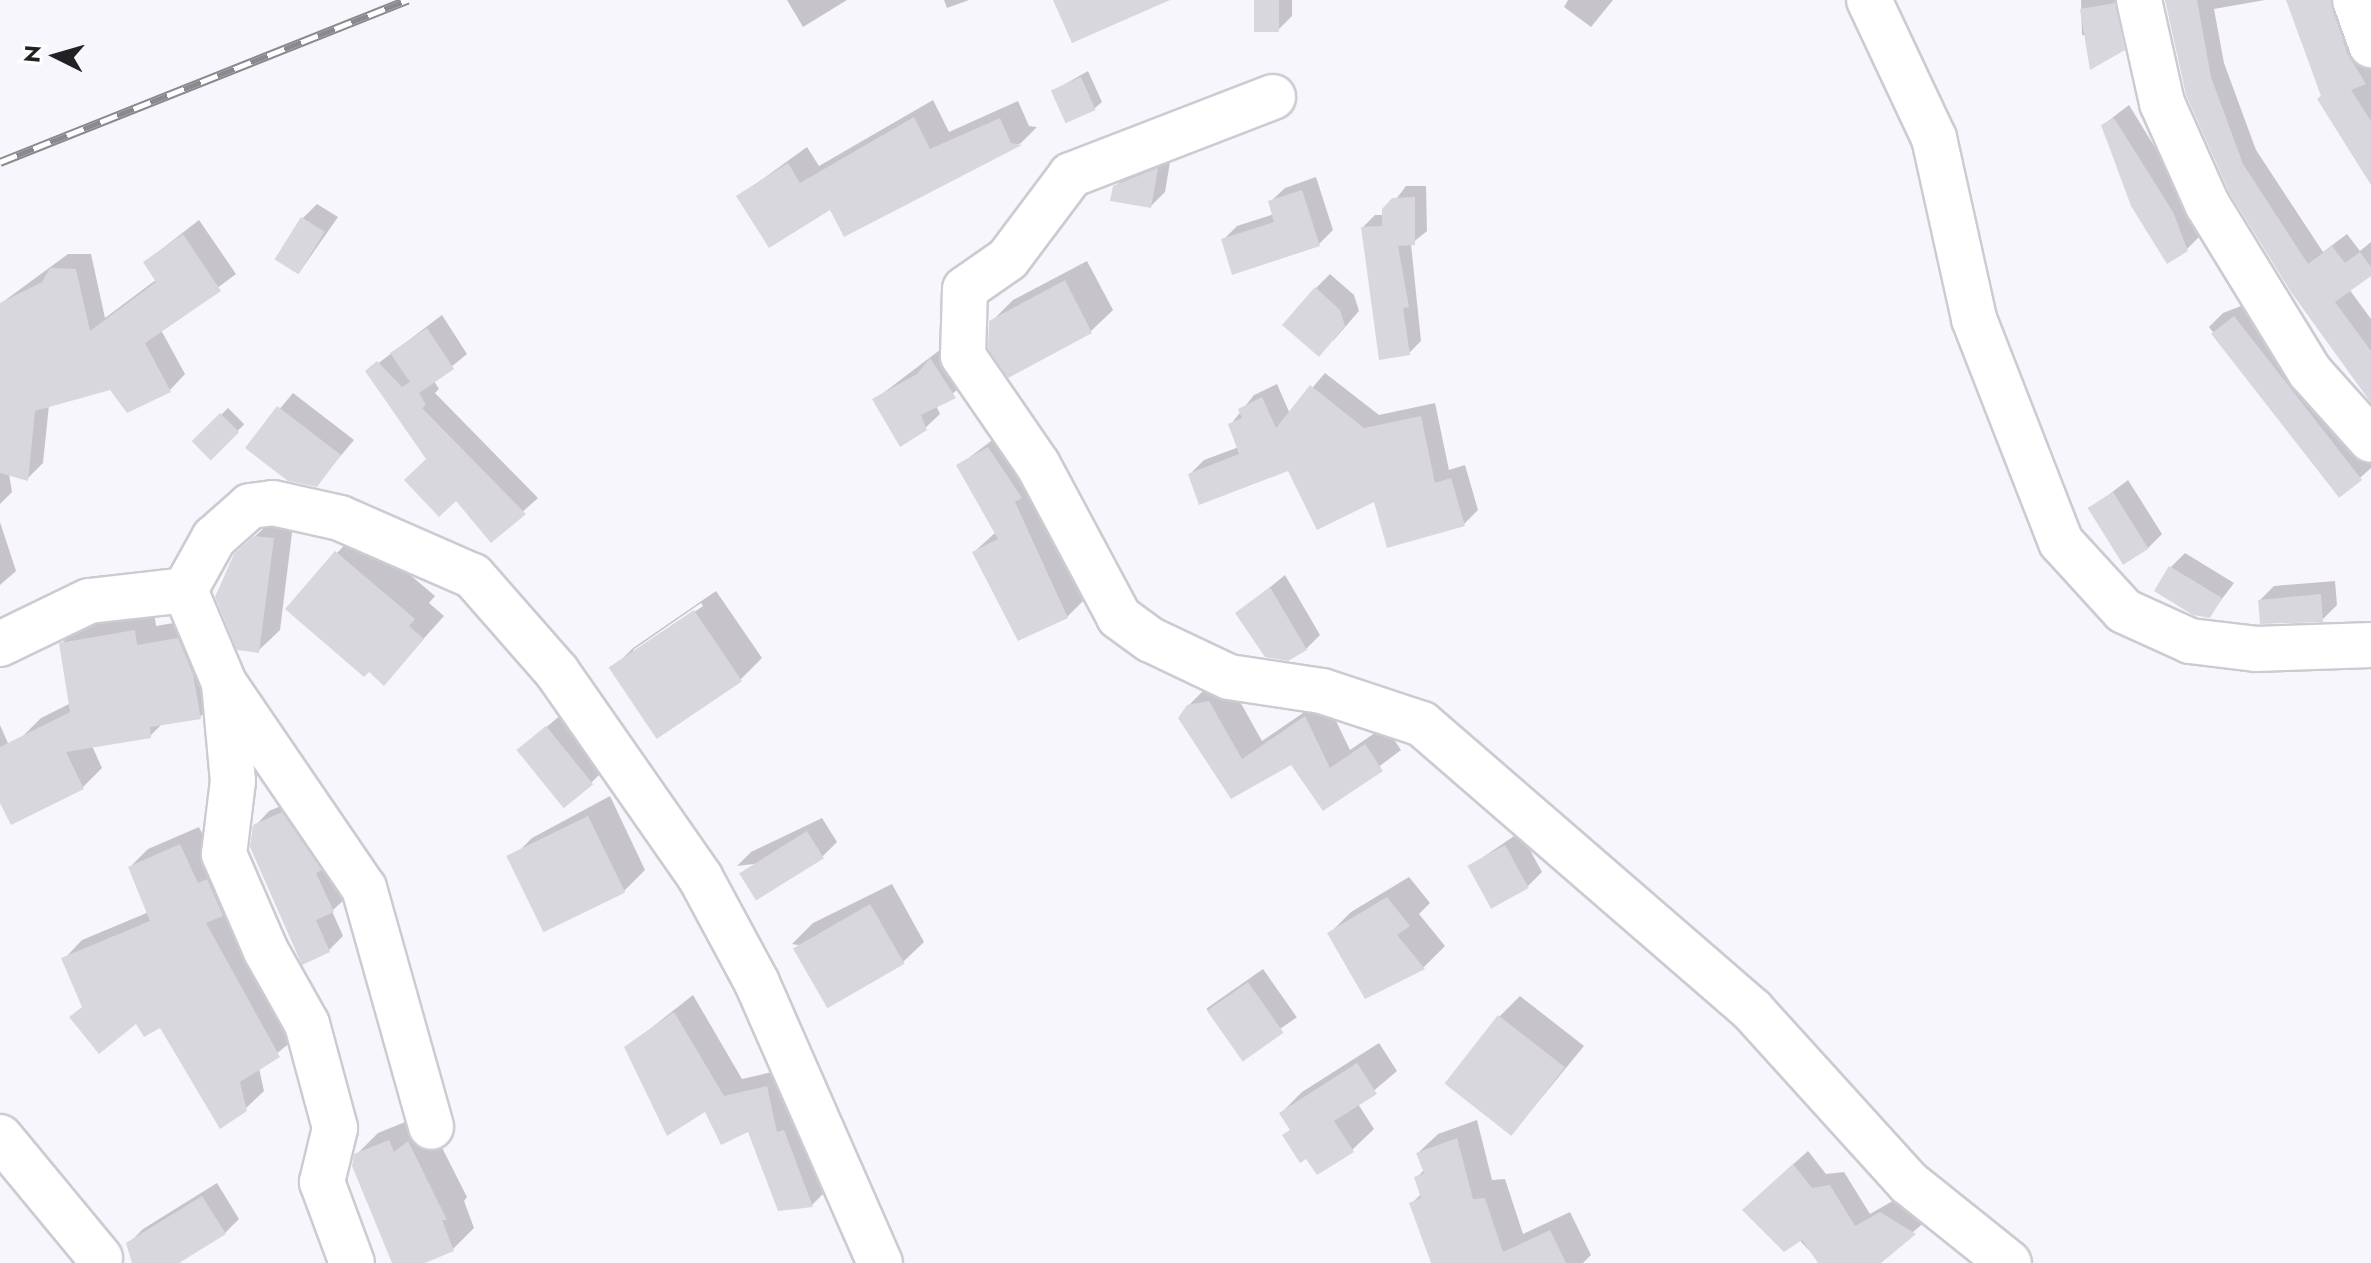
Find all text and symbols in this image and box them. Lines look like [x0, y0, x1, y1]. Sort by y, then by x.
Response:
north arrow [16, 16, 96, 96]
text: N [15, 44, 49, 64]

